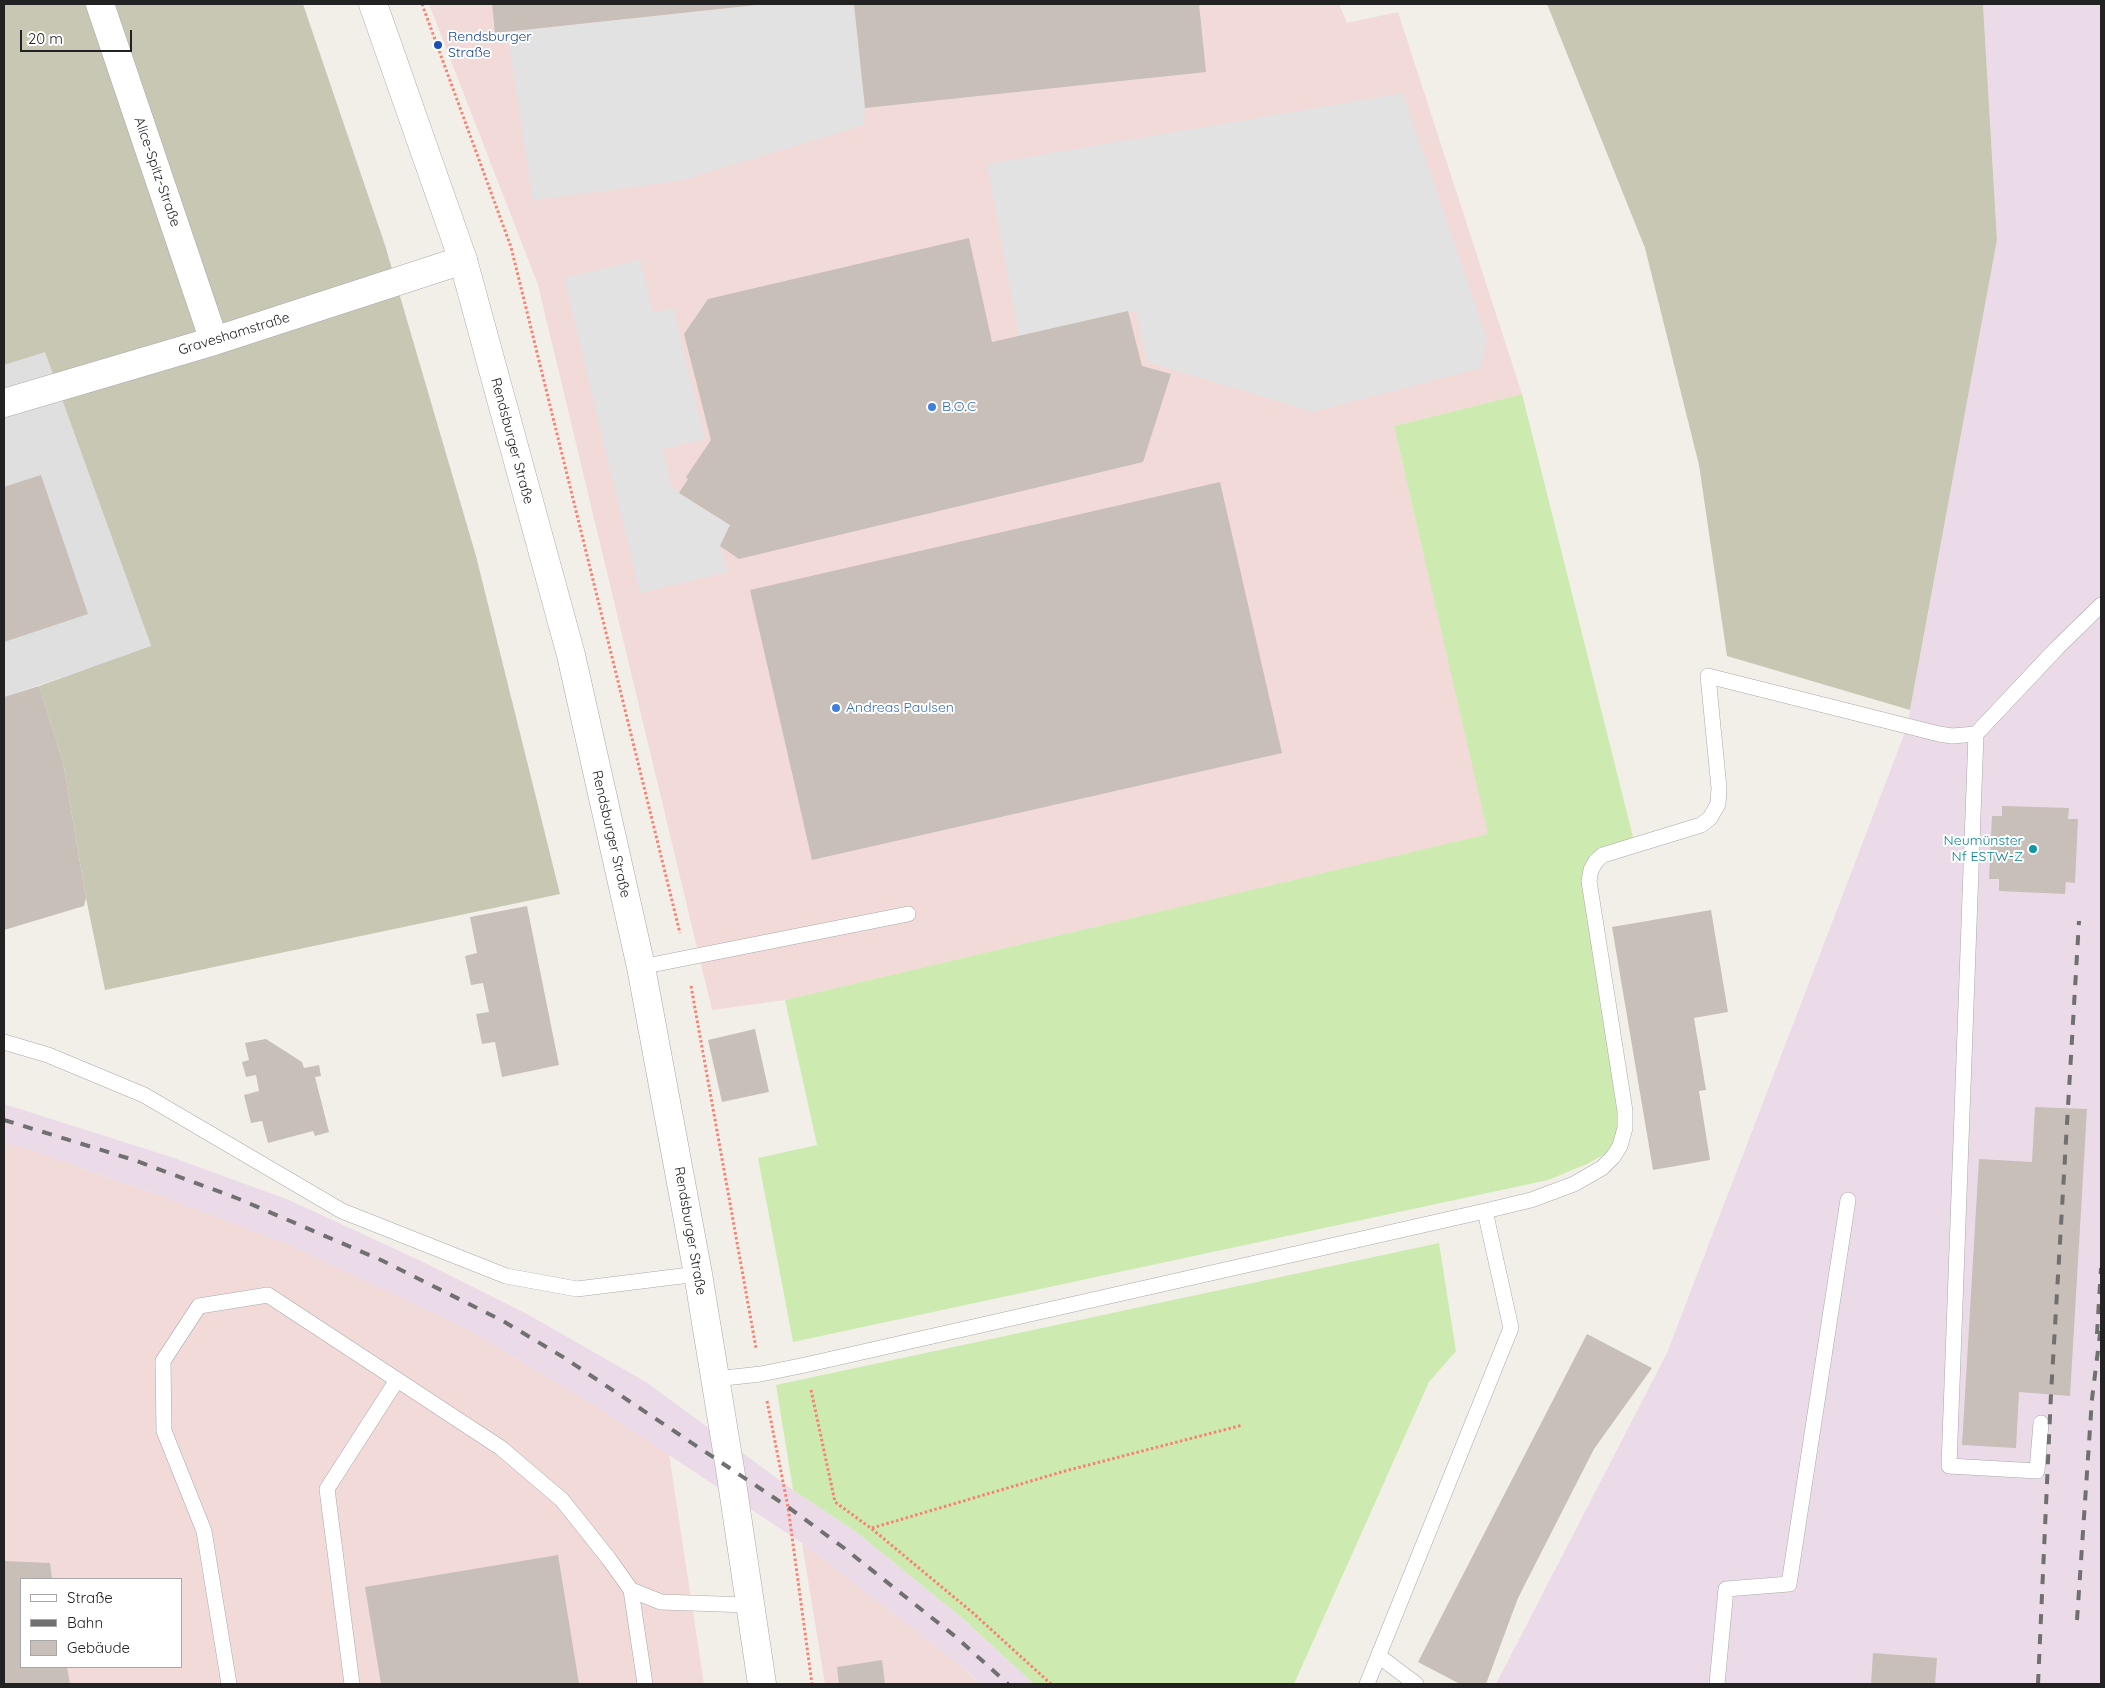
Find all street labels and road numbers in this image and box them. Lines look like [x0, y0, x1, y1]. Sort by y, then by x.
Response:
street label: Alice-Spitz-Straße [130, 115, 184, 229]
street label: Graveshamstraße [176, 309, 292, 359]
street label: Rendsburger Straße [487, 376, 537, 506]
street label: Rendsburger Straße [588, 769, 634, 899]
street label: Rendsburger Straße [670, 1165, 710, 1297]

